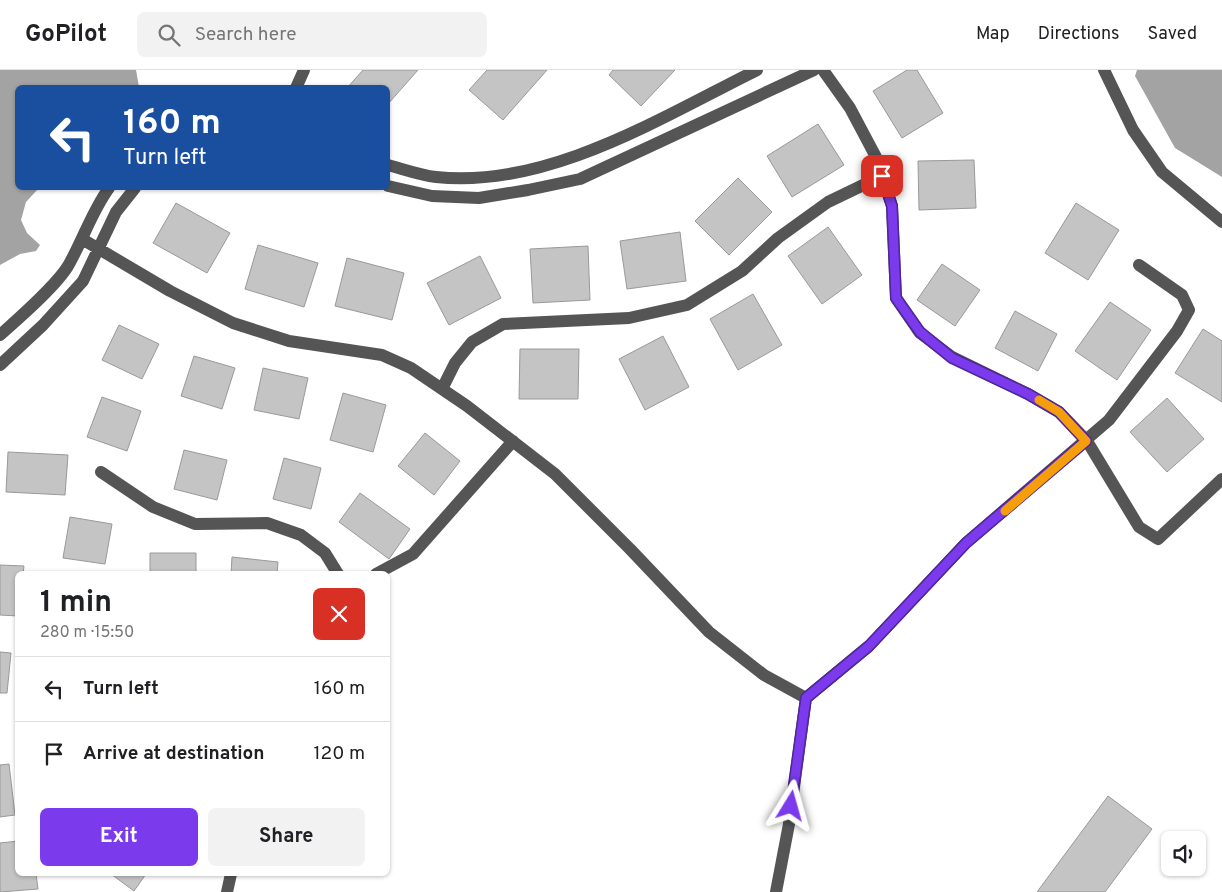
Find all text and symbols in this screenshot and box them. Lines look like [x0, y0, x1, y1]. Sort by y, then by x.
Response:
search box [137, 12, 487, 57]
text: GoPilot [25, 20, 107, 50]
icon: search [155, 21, 183, 49]
text: Search here [195, 23, 296, 47]
text: Map [976, 23, 1010, 46]
text: Directions [1038, 23, 1120, 46]
text: Saved [1148, 23, 1197, 46]
text: 160 m [123, 102, 221, 146]
icon: left [40, 105, 105, 170]
text: Turn left [123, 145, 206, 172]
pin [861, 155, 903, 197]
icon: arrive [868, 162, 896, 190]
text: 1 min [40, 585, 112, 622]
button: close [313, 588, 365, 640]
text: 280 m · 15:50 [40, 623, 134, 643]
icon: left [40, 675, 68, 703]
text: Turn left [83, 677, 159, 701]
text: 160 m [314, 677, 365, 701]
icon: arrive [40, 740, 68, 768]
text: Arrive at destination [83, 742, 264, 766]
text: 120 m [314, 742, 365, 766]
position arrow [764, 779, 816, 831]
button: Exit [40, 808, 198, 866]
button: Share [208, 808, 365, 866]
map controls [1161, 831, 1206, 876]
button: sound [1161, 831, 1206, 876]

